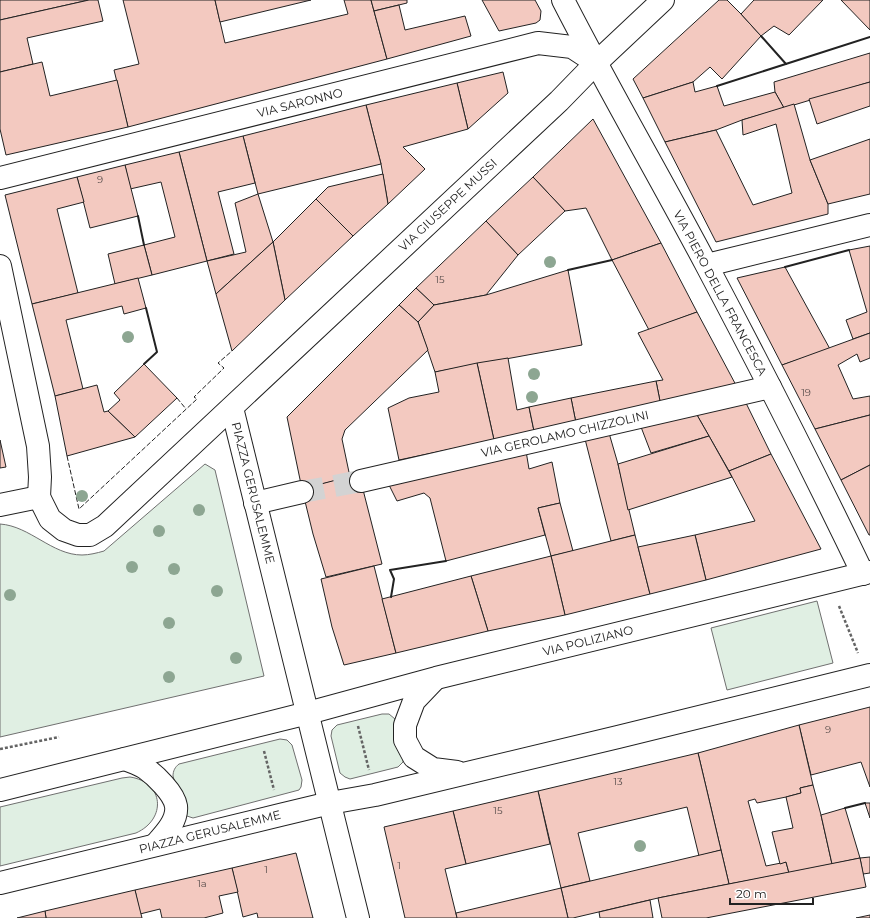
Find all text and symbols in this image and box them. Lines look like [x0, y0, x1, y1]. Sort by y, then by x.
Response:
street label: VIA SARONNO [255, 85, 344, 120]
street label: VIA GIUSEPPE MUSSI [395, 155, 500, 254]
house number: 9 [97, 173, 103, 186]
street label: VIA PIERO DELLA FRANCESCA [670, 208, 771, 378]
house number: 15 [435, 273, 445, 286]
house number: 19 [801, 386, 811, 399]
street label: VIA GEROLAMO CHIZZOLINI [480, 407, 650, 460]
street label: PIAZZA GERUSALEMME [229, 420, 278, 565]
street label: VIA POLIZIANO [541, 622, 635, 659]
house number: 9 [825, 723, 831, 736]
house number: 13 [613, 775, 623, 788]
house number: 15 [493, 804, 503, 817]
street label: PIAZZA GERUSALEMME [137, 807, 282, 856]
house number: 1 [397, 859, 401, 872]
house number: 1 [264, 863, 268, 876]
house number: 1a [197, 877, 207, 890]
scale bar [730, 880, 813, 906]
text: 20 m [736, 886, 767, 901]

